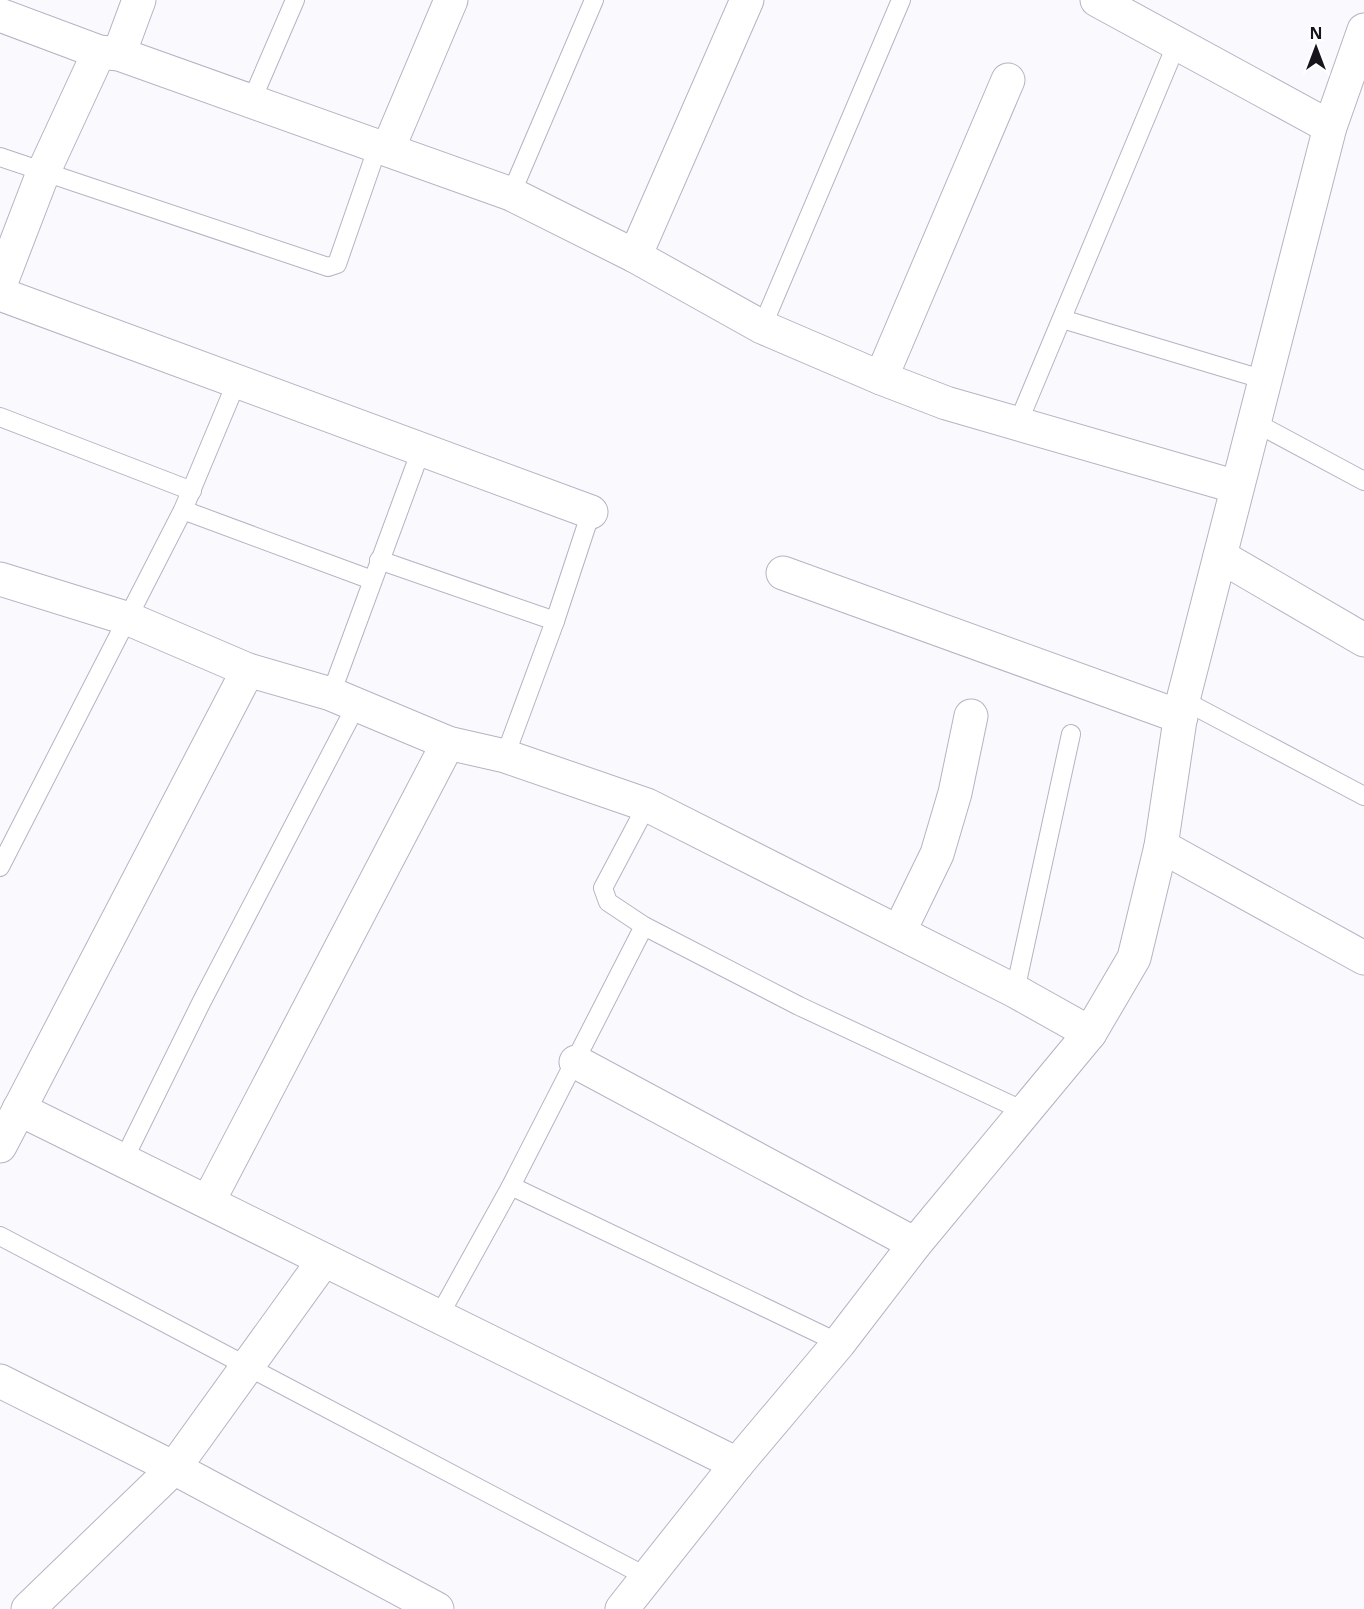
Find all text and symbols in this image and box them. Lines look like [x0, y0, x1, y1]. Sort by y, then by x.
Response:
north arrow [1286, 18, 1346, 78]
text: N [1309, 22, 1323, 44]

